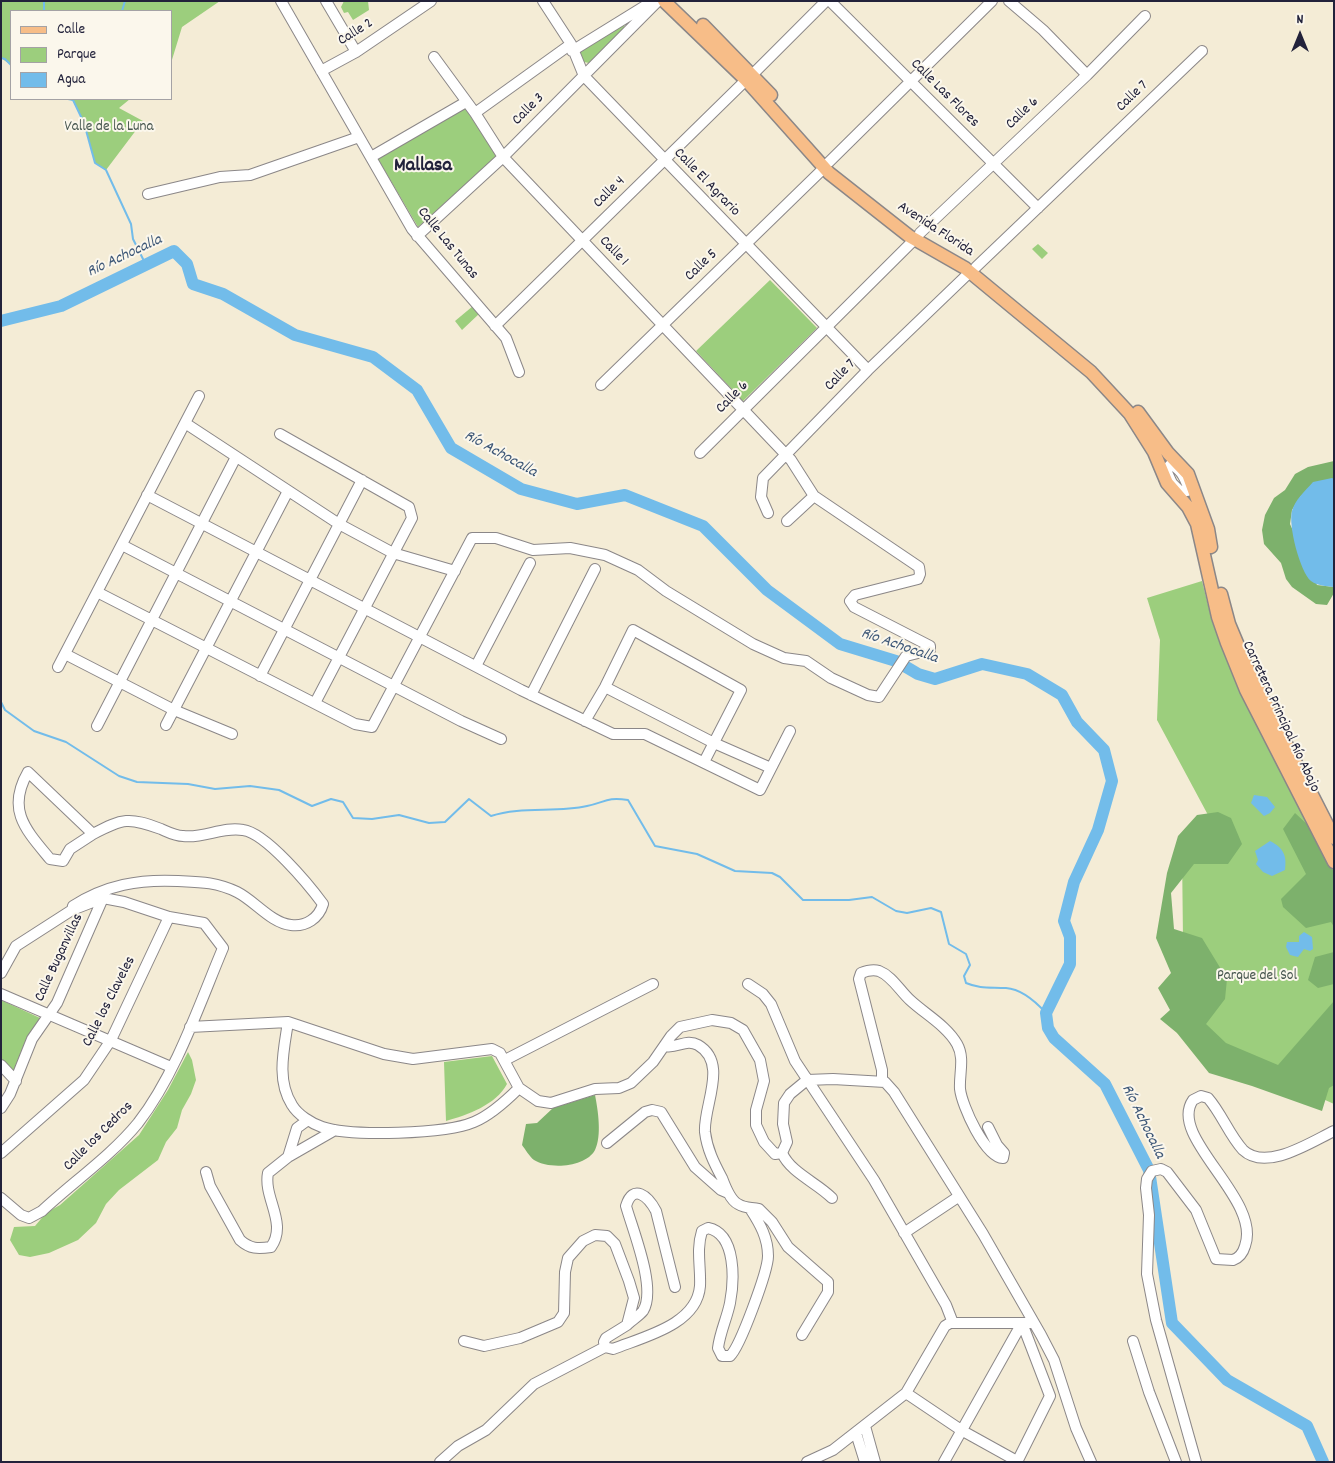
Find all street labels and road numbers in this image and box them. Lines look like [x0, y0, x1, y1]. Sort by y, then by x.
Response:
street label: Calle 2 [335, 15, 377, 51]
street label: Calle Las Flores [906, 56, 982, 132]
street label: Calle 7 [1113, 78, 1153, 116]
street label: Calle 3 [509, 90, 549, 130]
street label: Calle 6 [1003, 94, 1043, 134]
street label: Calle El Agrario [669, 145, 743, 221]
street label: Calle 4 [590, 173, 630, 213]
street label: Avenida Florida [893, 199, 977, 261]
street label: Calle Las Tunas [413, 204, 481, 284]
street label: Calle 1 [594, 233, 632, 271]
street label: Calle 5 [682, 246, 722, 286]
street label: Calle 7 [822, 356, 860, 396]
street label: Calle 6 [713, 378, 753, 418]
street label: Carretera Principal Río Abajo [1237, 639, 1323, 795]
street label: Calle Buganvillas [32, 911, 88, 1005]
street label: Calle los Claveles [80, 954, 140, 1050]
street label: Calle los Cedros [60, 1098, 138, 1176]

